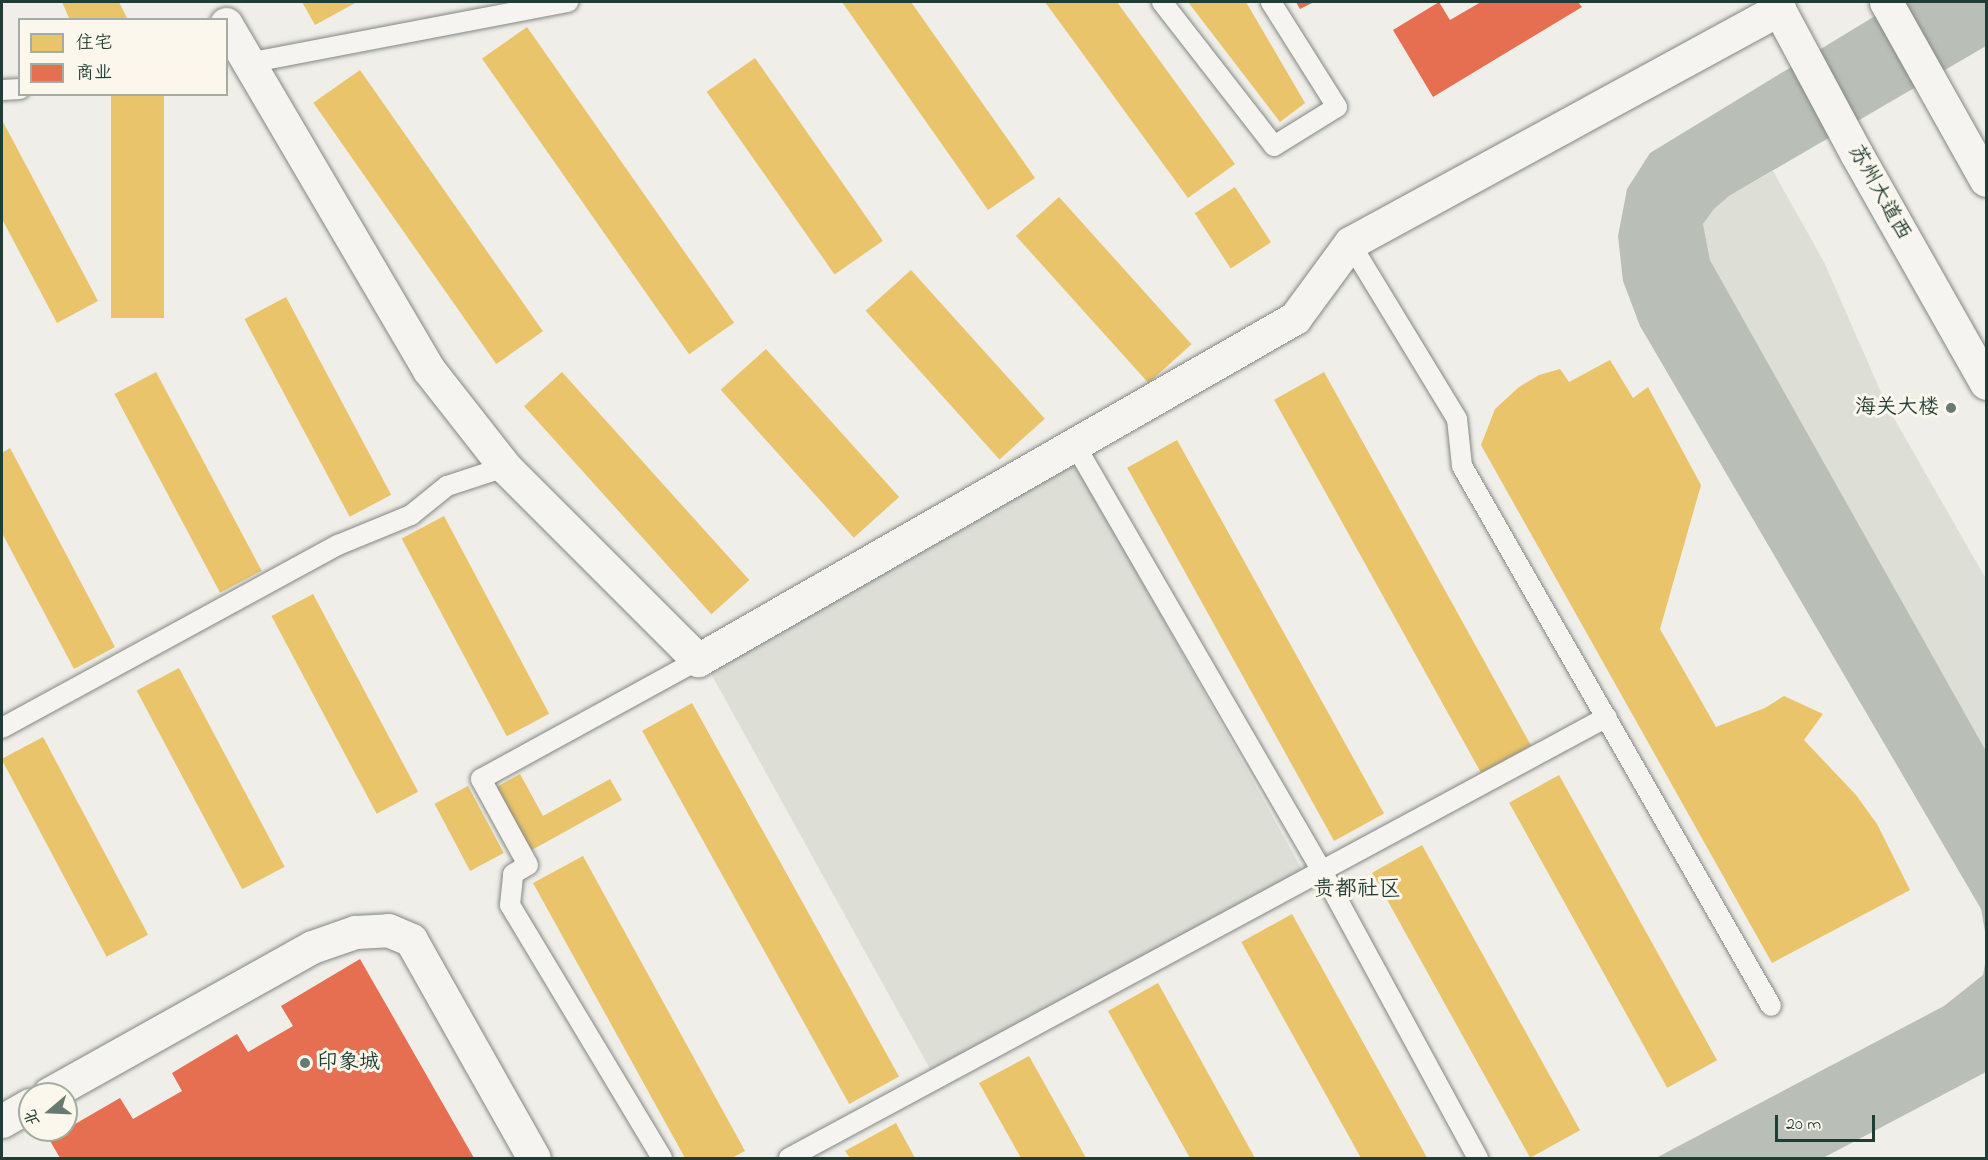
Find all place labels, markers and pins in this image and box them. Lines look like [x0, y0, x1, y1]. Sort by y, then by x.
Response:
place label: 海关大楼 [1855, 395, 1939, 421]
marker: 海关大楼 [1944, 401, 1958, 415]
place label: 印象城 [317, 1050, 380, 1076]
marker: 印象城 [298, 1056, 312, 1070]

